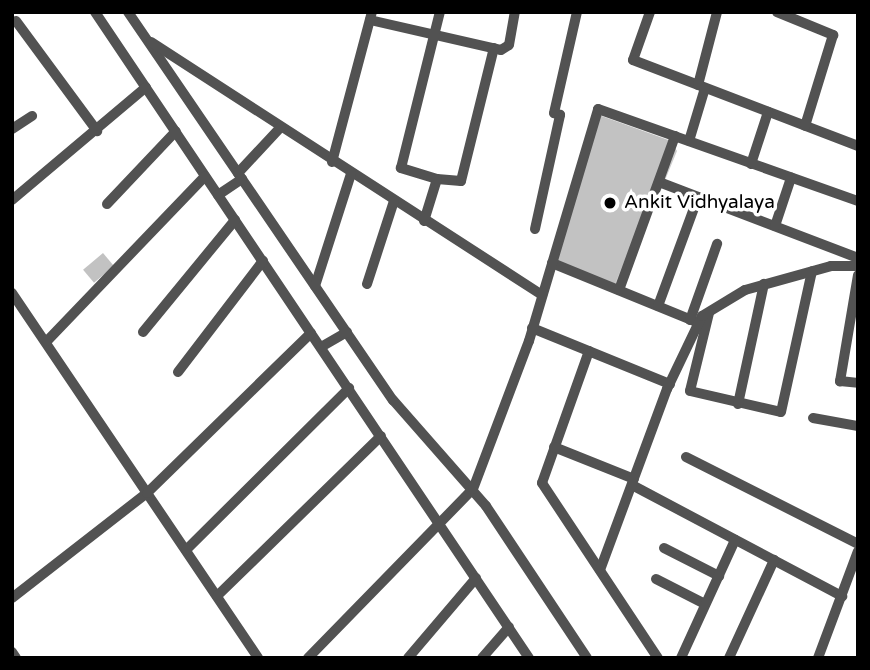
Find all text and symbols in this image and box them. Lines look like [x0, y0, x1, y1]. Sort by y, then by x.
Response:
place label: Ankit Vidhyalaya [624, 192, 775, 214]
marker: Ankit Vidhyalaya [602, 195, 618, 211]

